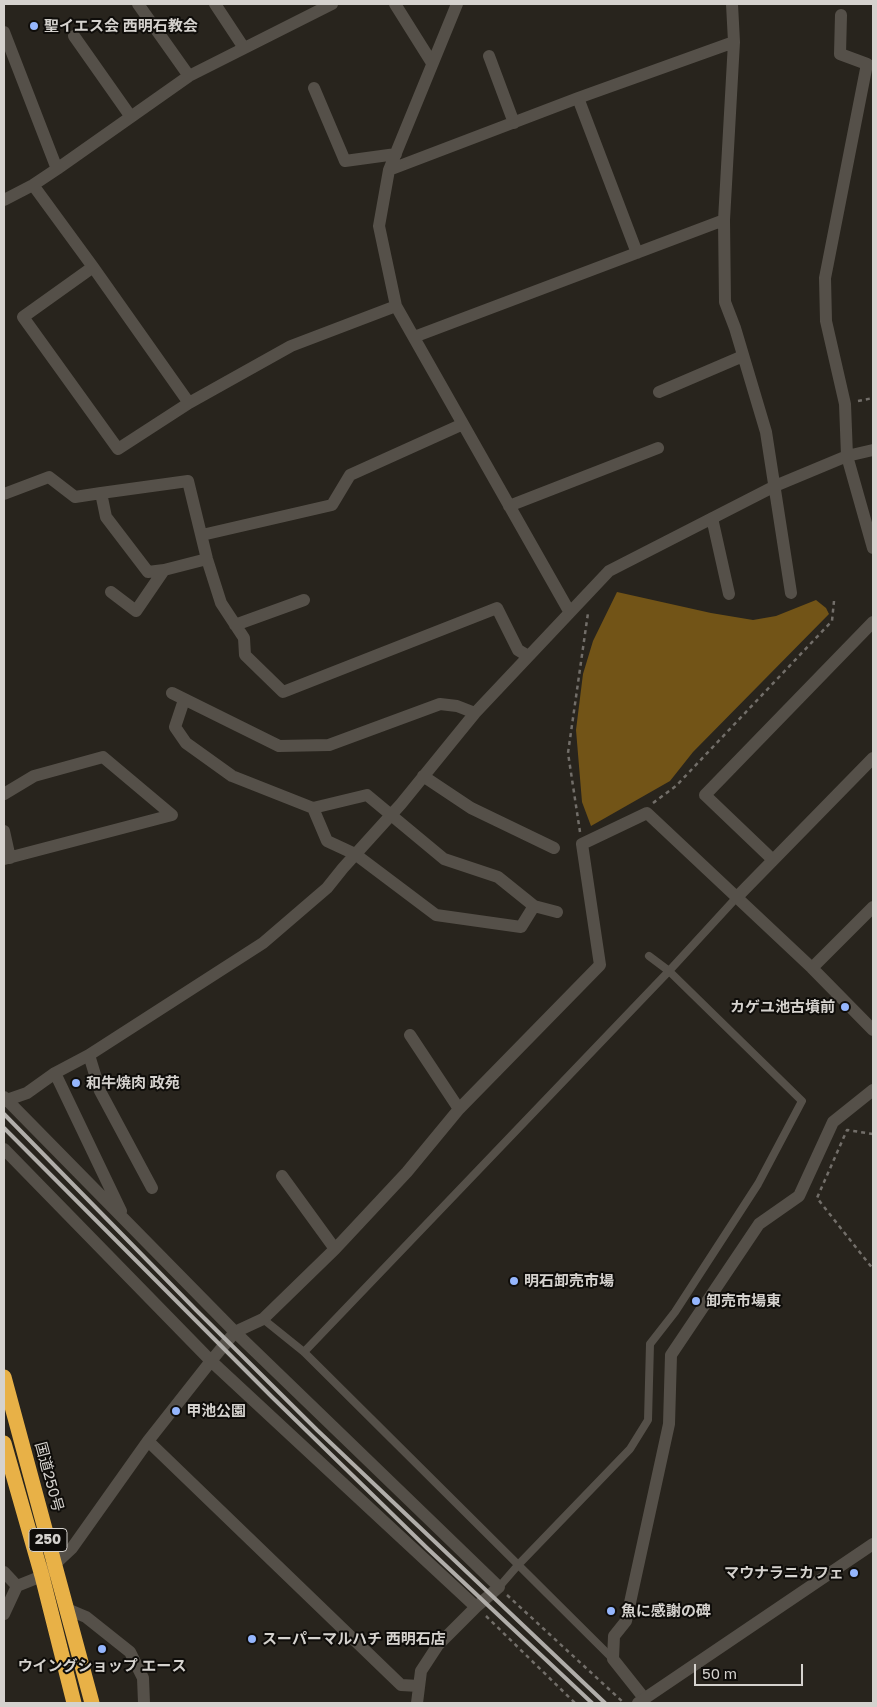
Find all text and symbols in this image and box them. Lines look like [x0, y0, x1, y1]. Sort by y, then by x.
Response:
place label: 聖イエス会 西明石教会 [44, 17, 198, 35]
marker: 聖イエス会 西明石教会 [28, 20, 40, 32]
place label: カゲユ池古墳前 [730, 998, 835, 1016]
marker: カゲユ池古墳前 [839, 1001, 851, 1013]
place label: 和牛焼肉 政苑 [86, 1074, 180, 1092]
marker: 和牛焼肉 政苑 [70, 1077, 82, 1089]
place label: 明石卸売市場 [524, 1272, 614, 1290]
marker: 明石卸売市場 [508, 1275, 520, 1287]
place label: 卸売市場東 [706, 1292, 781, 1310]
marker: 卸売市場東 [690, 1295, 702, 1307]
place label: 甲池公園 [186, 1402, 246, 1420]
marker: 甲池公園 [170, 1405, 182, 1417]
street label: 国道250号 [31, 1440, 67, 1514]
road number: 250 [29, 1528, 67, 1552]
place label: マウナラニカフェ [724, 1564, 844, 1582]
marker: マウナラニカフェ [848, 1567, 860, 1579]
place label: 魚に感謝の碑 [621, 1602, 711, 1620]
marker: 魚に感謝の碑 [605, 1605, 617, 1617]
place label: スーパーマルハチ 西明石店 [262, 1630, 446, 1648]
marker: スーパーマルハチ 西明石店 [246, 1633, 258, 1645]
marker: ウイングショップ エース [96, 1643, 108, 1655]
scale bar [697, 1654, 806, 1686]
place label: ウイングショップ エース [18, 1657, 186, 1675]
text: 50 m [702, 1664, 737, 1682]

